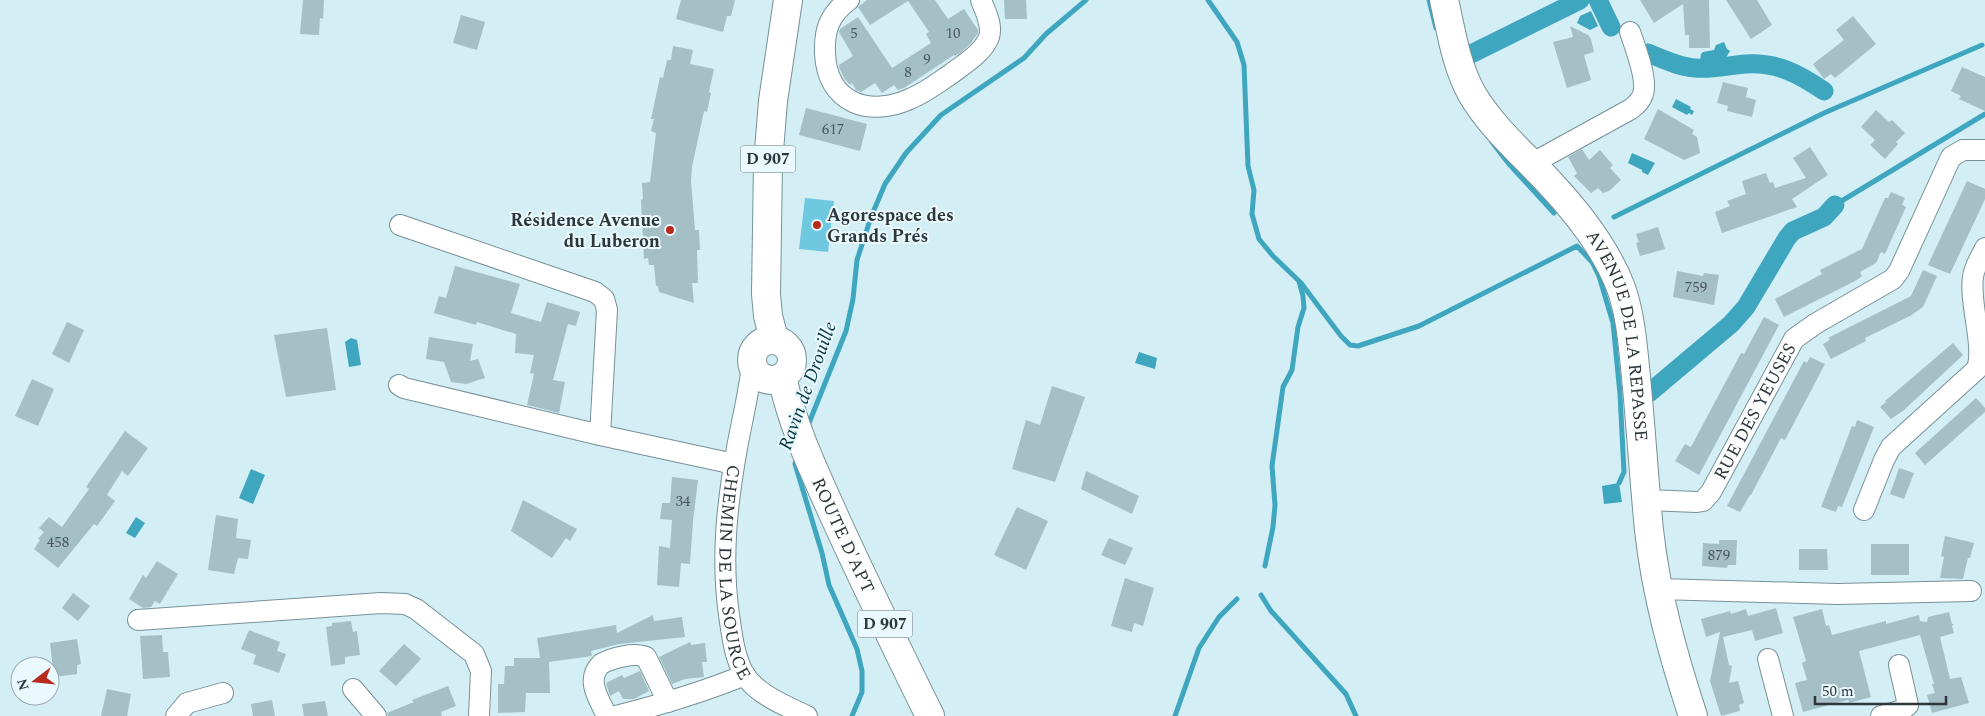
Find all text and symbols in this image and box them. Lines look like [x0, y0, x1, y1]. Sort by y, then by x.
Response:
house number: 5 [850, 22, 858, 45]
house number: 10 [945, 22, 961, 45]
house number: 9 [923, 48, 931, 71]
house number: 8 [904, 61, 912, 84]
house number: 617 [822, 118, 844, 141]
road number: D 907 [740, 146, 796, 172]
place label: Agorespace des Grands Prés [827, 202, 954, 250]
place label: Résidence Avenue du Luberon [510, 207, 660, 255]
marker: Agorespace des Grands Prés [811, 219, 823, 231]
marker: Résidence Avenue du Luberon [664, 224, 676, 236]
street label: AVENUE DE LA REPASSE [1579, 224, 1655, 442]
house number: 759 [1685, 276, 1707, 299]
water label: Ravin de Drouille [771, 318, 845, 454]
street label: RUE DES YEUSES [1707, 338, 1803, 485]
street label: CHEMIN DE LA SOURCE [712, 463, 758, 685]
street label: ROUTE D'APT [805, 473, 882, 598]
house number: 34 [675, 490, 691, 513]
house number: 458 [47, 531, 69, 554]
house number: 879 [1708, 544, 1730, 567]
road number: D 907 [858, 610, 912, 638]
north arrow [10, 656, 60, 706]
scale bar [1815, 674, 1946, 706]
text: N [11, 676, 35, 693]
text: 50 m [1822, 680, 1854, 703]

